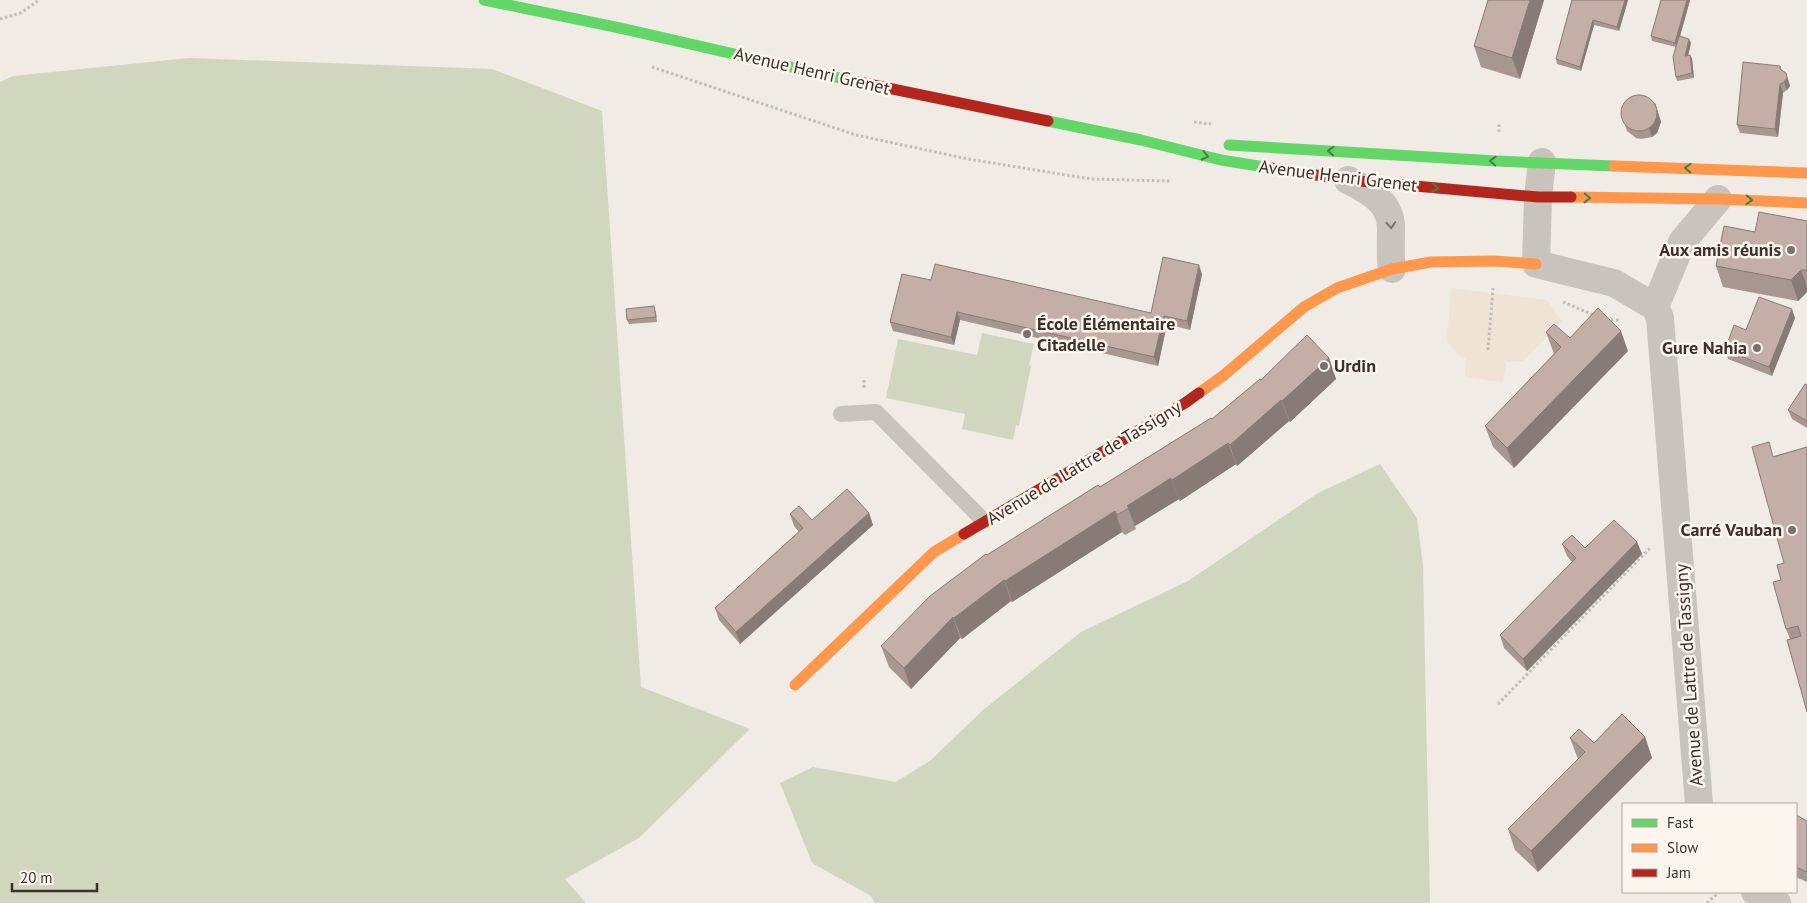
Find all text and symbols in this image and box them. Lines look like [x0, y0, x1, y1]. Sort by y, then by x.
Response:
street label: Avenue Henri Grenet [732, 41, 892, 100]
one-way arrow [1327, 146, 1335, 157]
one-way arrow [1200, 150, 1209, 161]
street label: Avenue Henri Grenet [1258, 154, 1418, 197]
one-way arrow [1489, 155, 1497, 166]
one-way arrow [1684, 163, 1692, 174]
one-way arrow [1431, 182, 1439, 193]
one-way arrow [1583, 192, 1591, 203]
one-way arrow [1746, 195, 1754, 206]
one-way arrow [1385, 221, 1396, 229]
place label: Aux amis réunis [1659, 238, 1781, 261]
marker: Aux amis réunis [1785, 244, 1797, 256]
place label: École Élémentaire Citadelle [1037, 312, 1175, 356]
marker: École Élémentaire Citadelle [1021, 328, 1033, 340]
place label: Gure Nahia [1662, 336, 1747, 359]
marker: Gure Nahia [1751, 342, 1763, 354]
place label: Urdin [1334, 354, 1376, 377]
marker: Urdin [1318, 360, 1330, 372]
street label: Avenue de Lattre de Tassigny [982, 395, 1186, 530]
place label: Carré Vauban [1681, 518, 1782, 541]
marker: Carré Vauban [1786, 524, 1798, 536]
street label: Avenue de Lattre de Tassigny [1669, 563, 1708, 787]
legend [1622, 803, 1797, 893]
text: Fast [1667, 813, 1694, 832]
text: Slow [1667, 838, 1698, 857]
scale bar [12, 860, 98, 892]
text: Jam [1666, 863, 1691, 882]
text: 20 m [20, 868, 53, 887]

